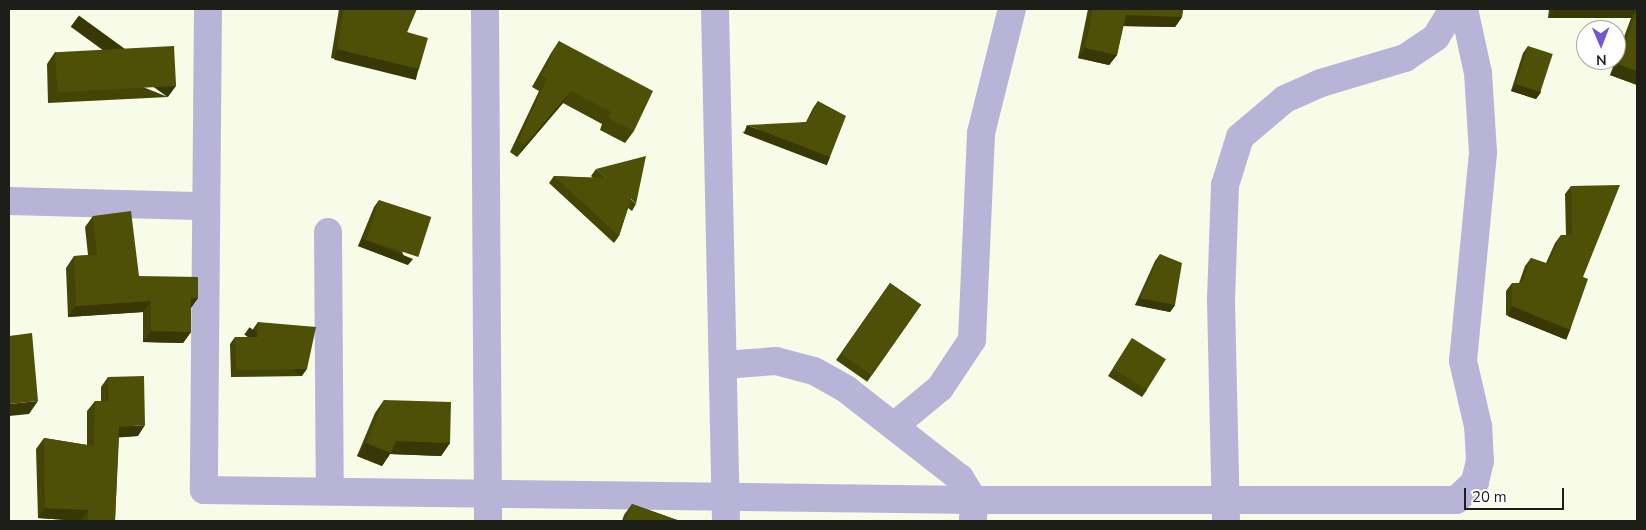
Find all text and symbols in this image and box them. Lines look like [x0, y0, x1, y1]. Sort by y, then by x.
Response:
north arrow [1576, 20, 1626, 70]
text: N [1596, 50, 1607, 69]
scale bar [1466, 478, 1566, 510]
text: 20 m [1472, 487, 1507, 507]

